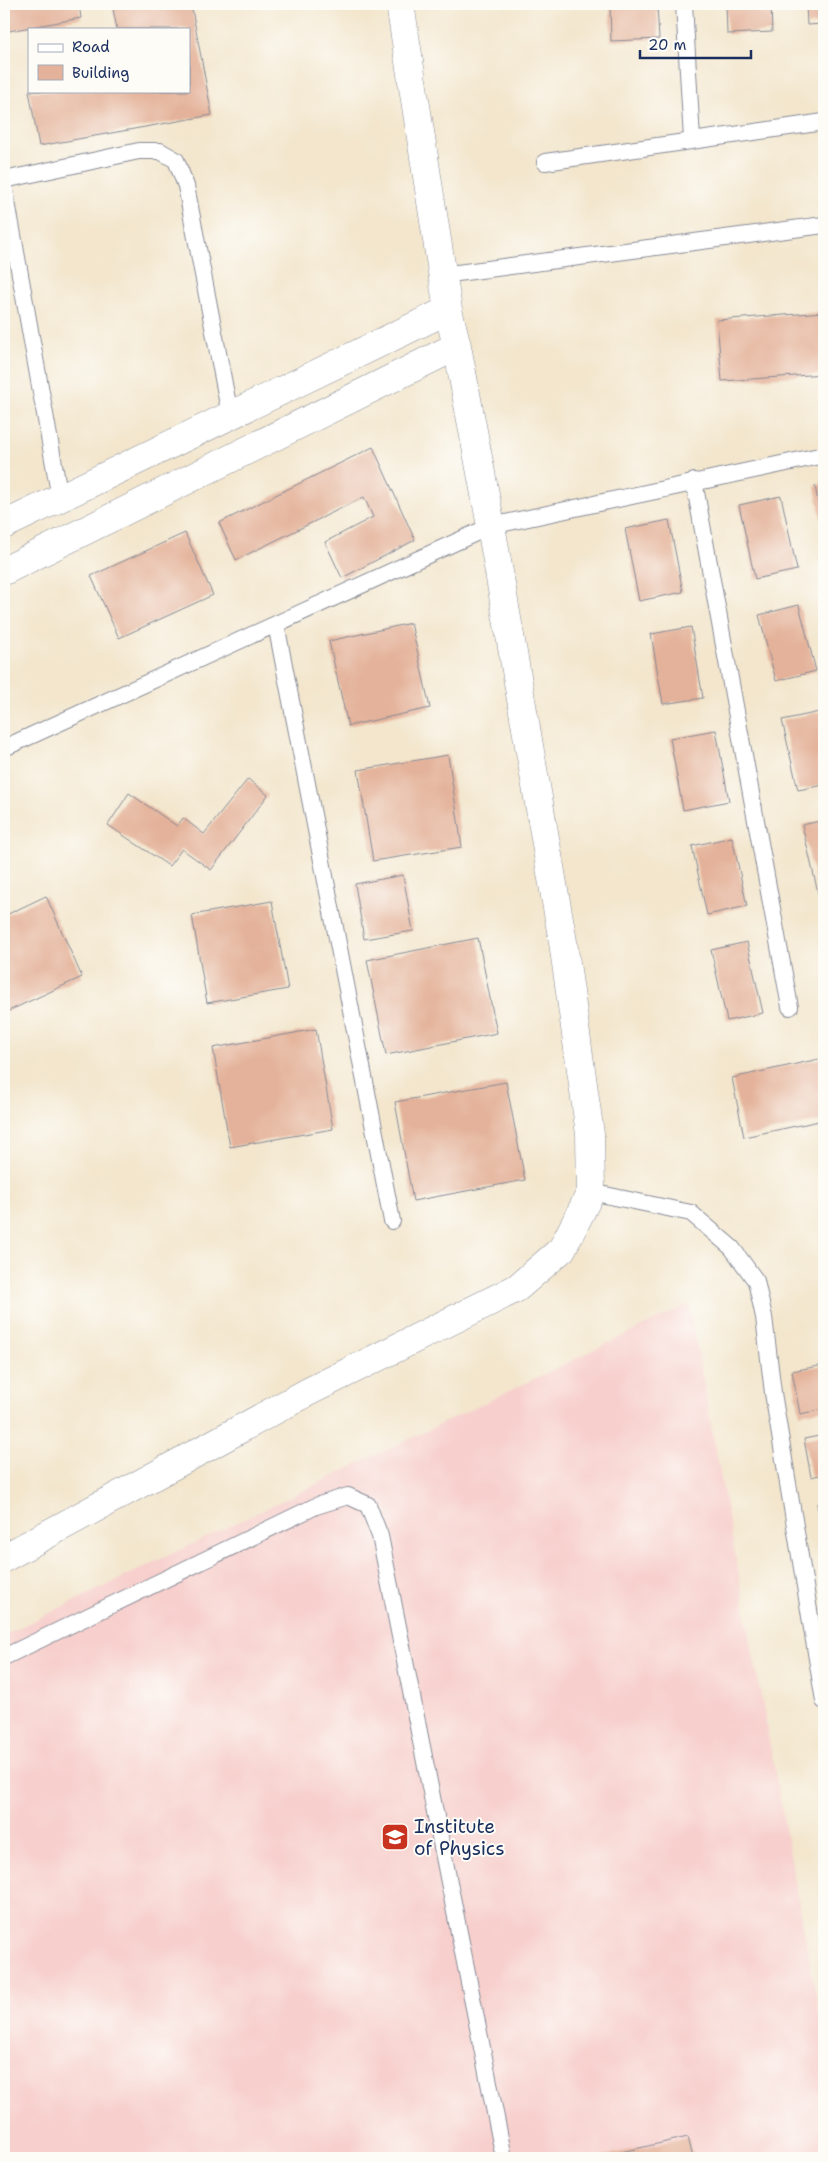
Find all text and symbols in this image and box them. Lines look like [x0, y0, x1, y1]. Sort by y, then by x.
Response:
legend [28, 28, 190, 92]
scale bar [640, 28, 752, 60]
text: 20 m [648, 35, 687, 55]
text: Road [72, 37, 110, 57]
text: Building [72, 63, 129, 83]
place label: Institute of Physics [414, 1814, 505, 1861]
school or university icon: Institute of Physics [380, 1822, 410, 1852]

